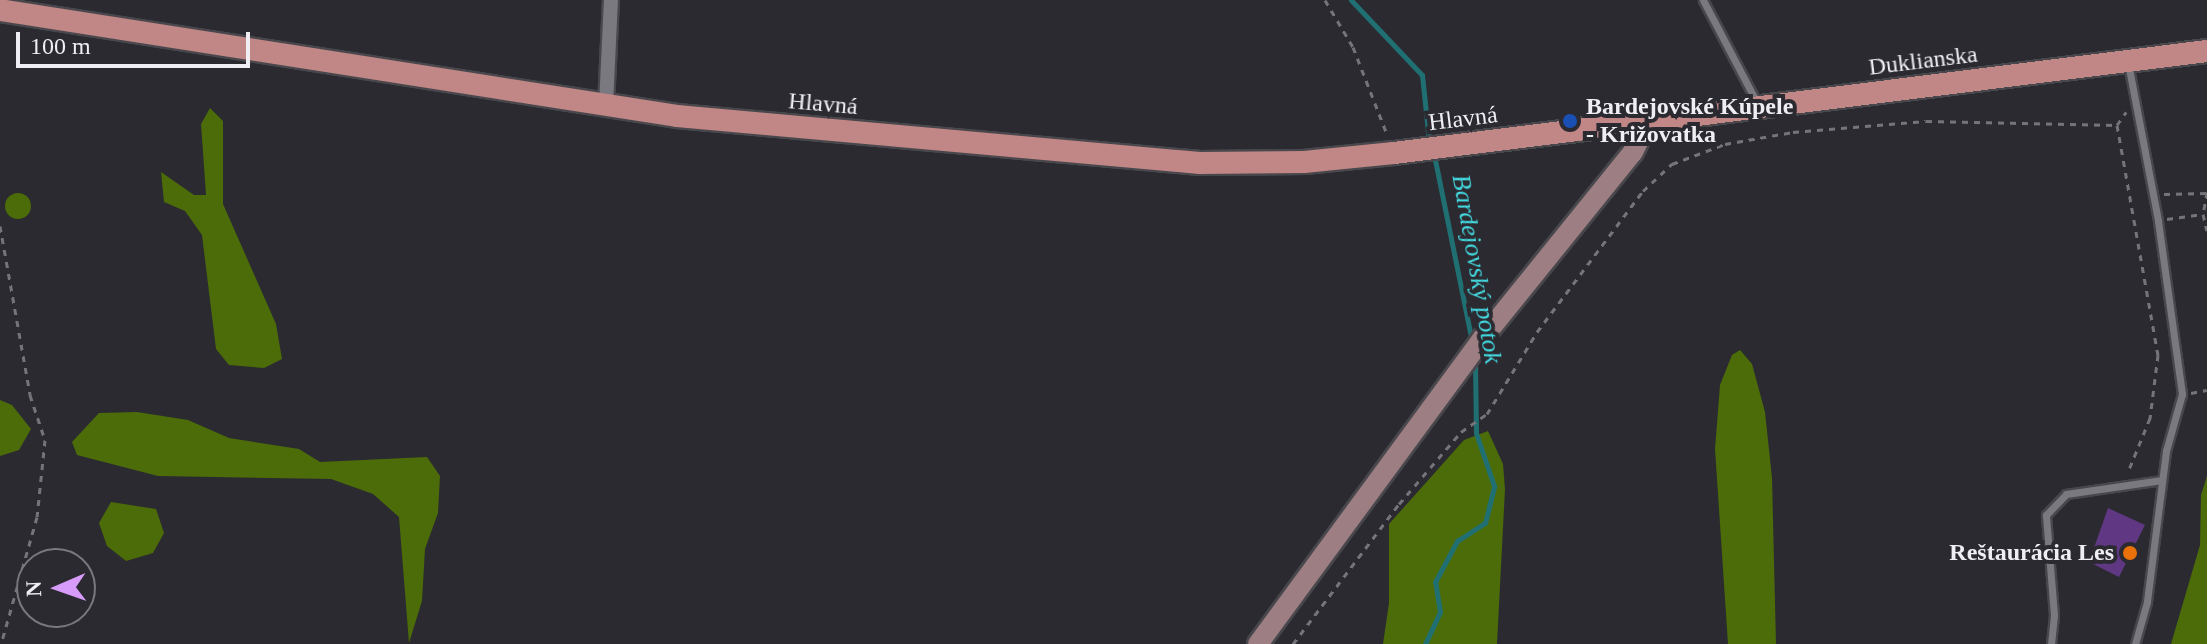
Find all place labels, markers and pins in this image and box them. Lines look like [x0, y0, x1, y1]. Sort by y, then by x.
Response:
place label: Bardejovské Kúpele - Križovatka [1586, 93, 1793, 149]
marker: Bardejovské Kúpele - Križovatka [1561, 112, 1579, 130]
place label: Reštaurácia Les [1949, 539, 2114, 567]
marker: Reštaurácia Les [2121, 544, 2139, 562]

